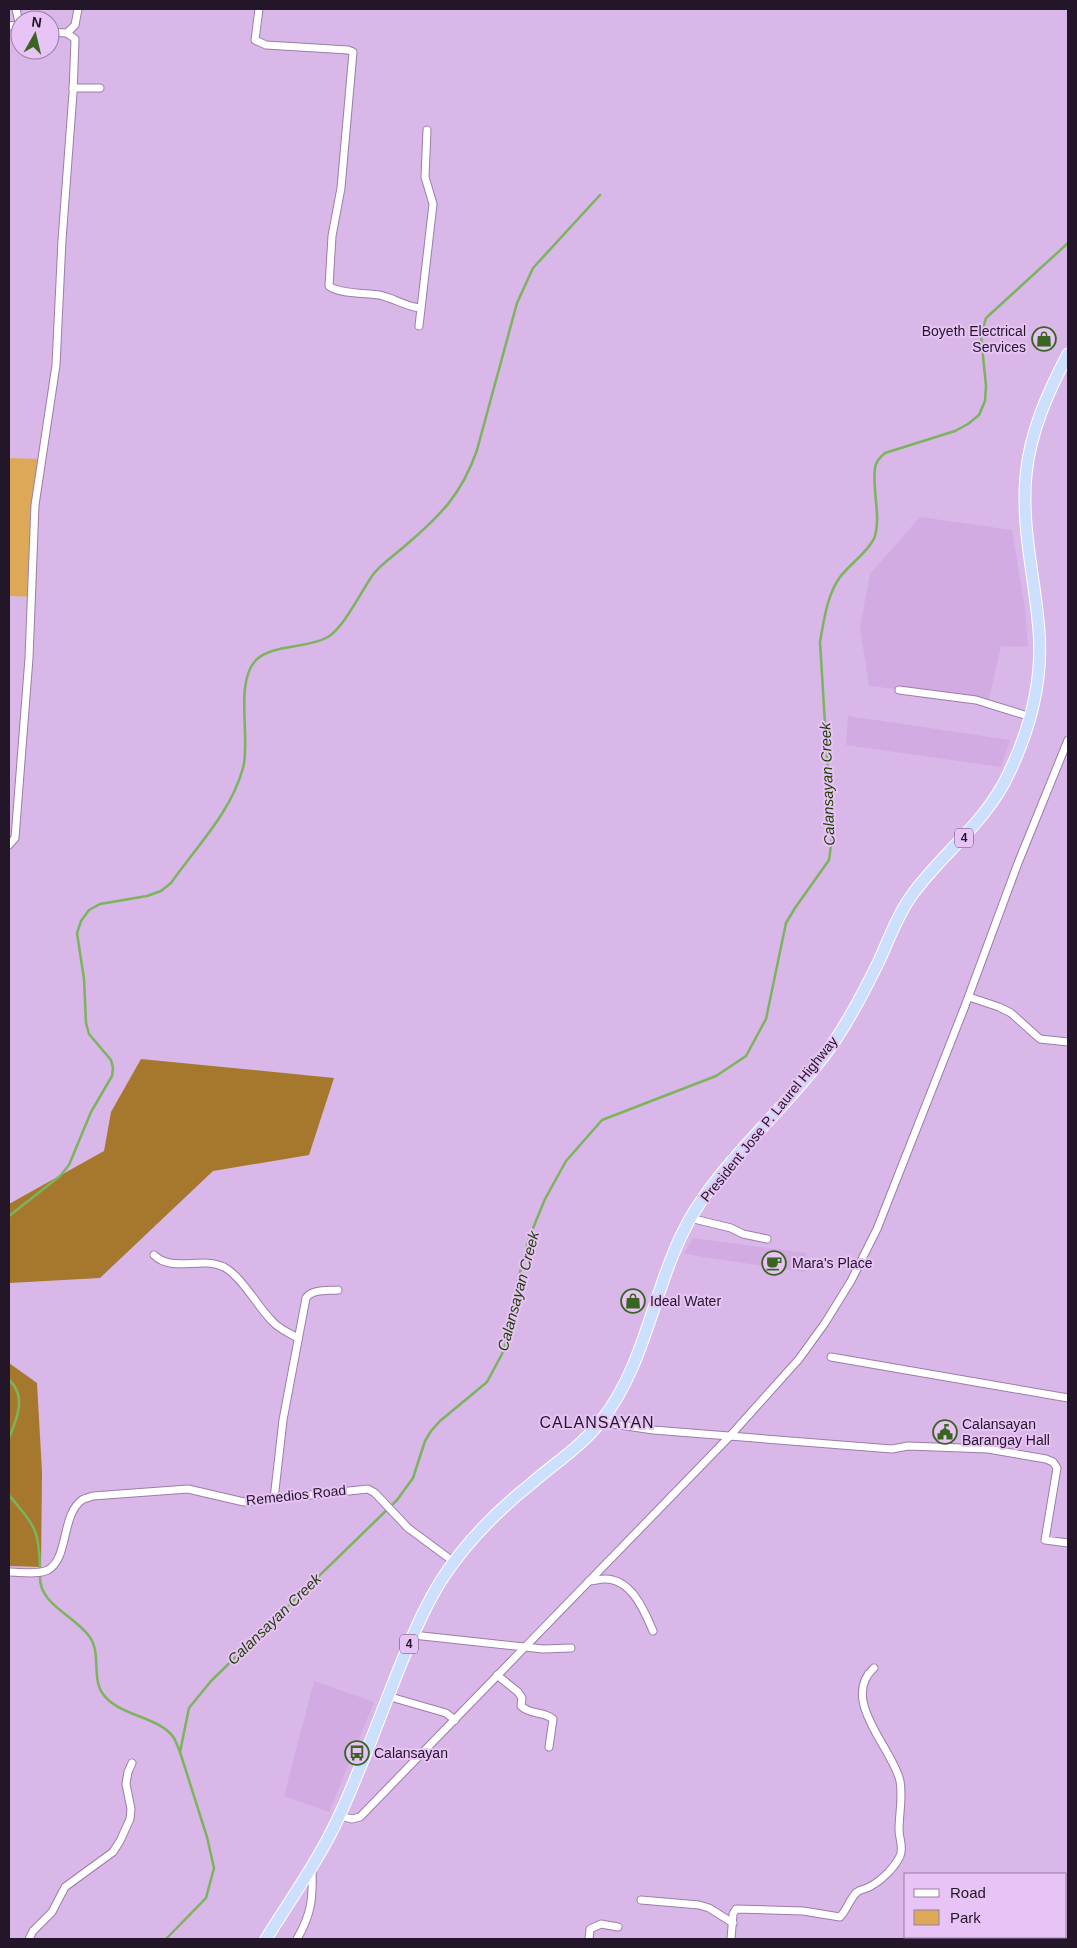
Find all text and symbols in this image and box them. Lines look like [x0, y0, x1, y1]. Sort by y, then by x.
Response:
north arrow [10, 10, 60, 60]
text: N [31, 13, 43, 31]
place label: Boyeth Electrical Services [922, 323, 1026, 355]
shop icon: Boyeth Electrical Services [1031, 326, 1057, 352]
water label: Calansayan Creek [816, 721, 838, 846]
road number: 4 [955, 828, 973, 848]
street label: President Jose P. Laurel Highway [697, 1033, 841, 1205]
water label: Calansayan Creek [494, 1228, 543, 1353]
cafe icon: Mara's Place [761, 1250, 787, 1276]
place label: Mara's Place [792, 1255, 873, 1271]
shop icon: Ideal Water [620, 1288, 646, 1314]
place label: Ideal Water [650, 1293, 721, 1309]
district label: CALANSAYAN [539, 1414, 655, 1431]
place label: Calansayan Barangay Hall [962, 1416, 1050, 1448]
public building icon: Calansayan Barangay Hall [932, 1419, 958, 1445]
street label: Remedios Road [245, 1482, 347, 1508]
water label: Calansayan Creek [224, 1569, 325, 1668]
road number: 4 [400, 1635, 418, 1654]
bus stop icon: Calansayan [344, 1740, 370, 1766]
place label: Calansayan [374, 1745, 448, 1761]
legend [904, 1873, 1067, 1938]
text: Road [950, 1884, 986, 1901]
text: Park [950, 1909, 981, 1926]

